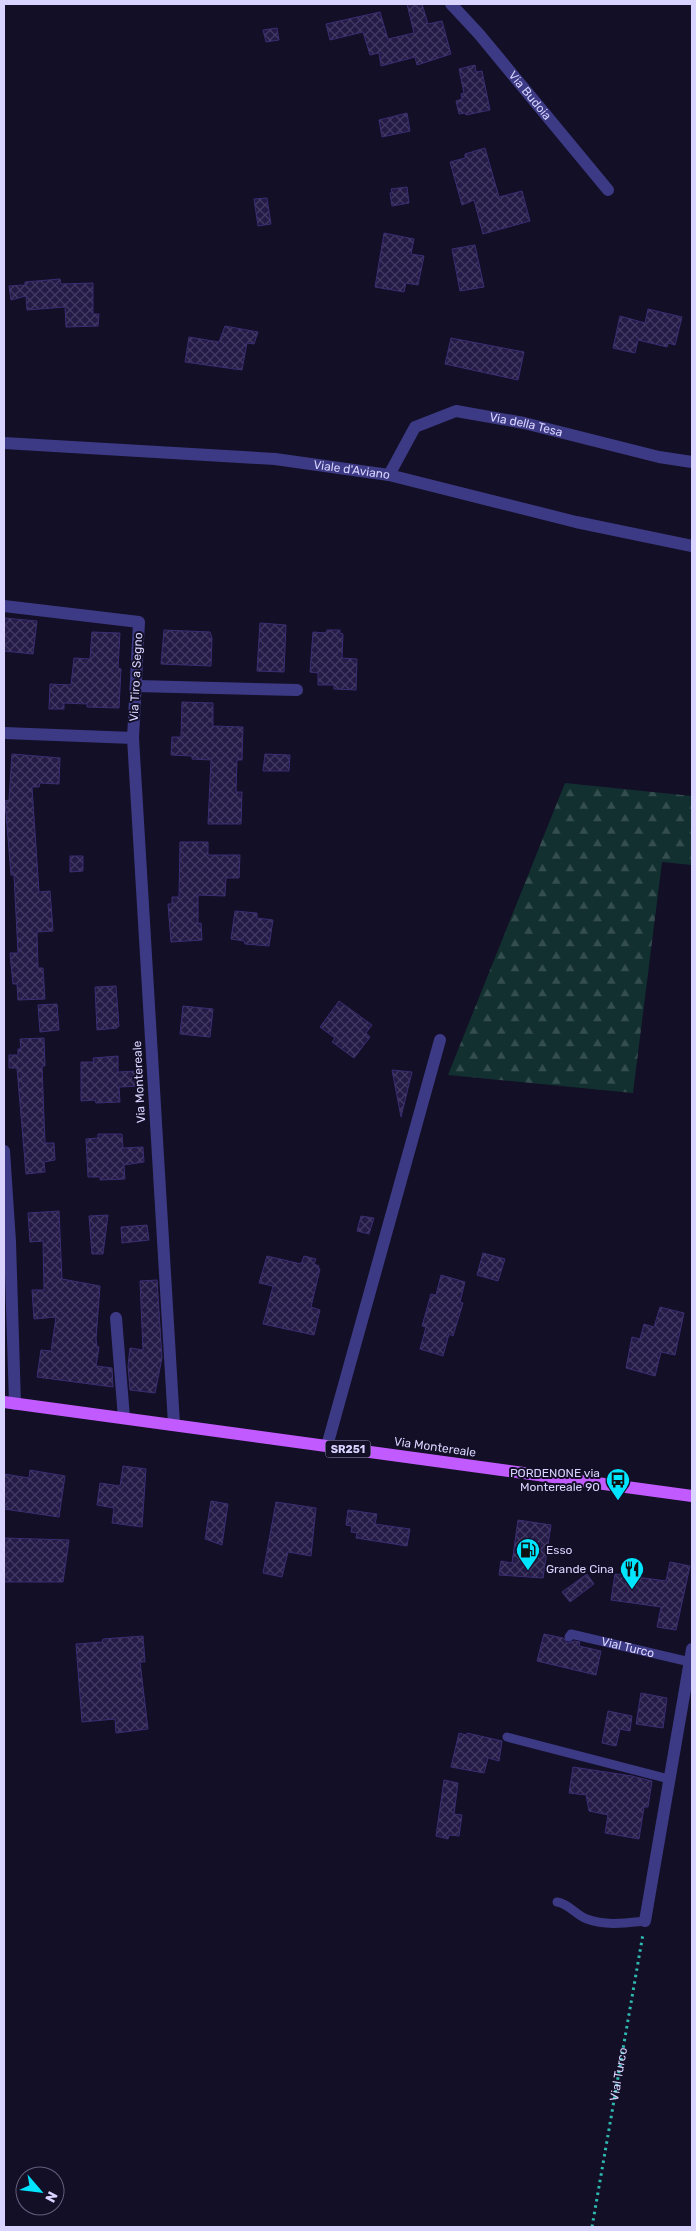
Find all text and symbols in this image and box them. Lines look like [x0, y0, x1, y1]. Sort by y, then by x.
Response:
street label: Via Budoia [506, 68, 554, 123]
street label: Via della Tesa [488, 410, 564, 439]
street label: Viale d'Aviano [313, 457, 391, 482]
street label: Via Tiro a Segno [127, 632, 145, 722]
street label: Via Montereale [130, 1040, 148, 1124]
street label: Via Montereale [393, 1434, 477, 1460]
road number: SR251 [326, 1440, 370, 1458]
place label: PORDENONE via Montereale 90 [510, 1466, 600, 1494]
bus stop icon: PORDENONE via Montereale 90 [605, 1467, 631, 1501]
fuel station icon: Esso [515, 1537, 541, 1571]
place label: Esso [546, 1543, 573, 1557]
restaurant icon: Grande Cina [619, 1556, 645, 1590]
place label: Grande Cina [546, 1562, 614, 1576]
street label: Vial Turco [600, 1634, 656, 1660]
street label: Vial Turco [607, 2046, 630, 2102]
north arrow [15, 2166, 65, 2216]
text: N [41, 2188, 61, 2205]

